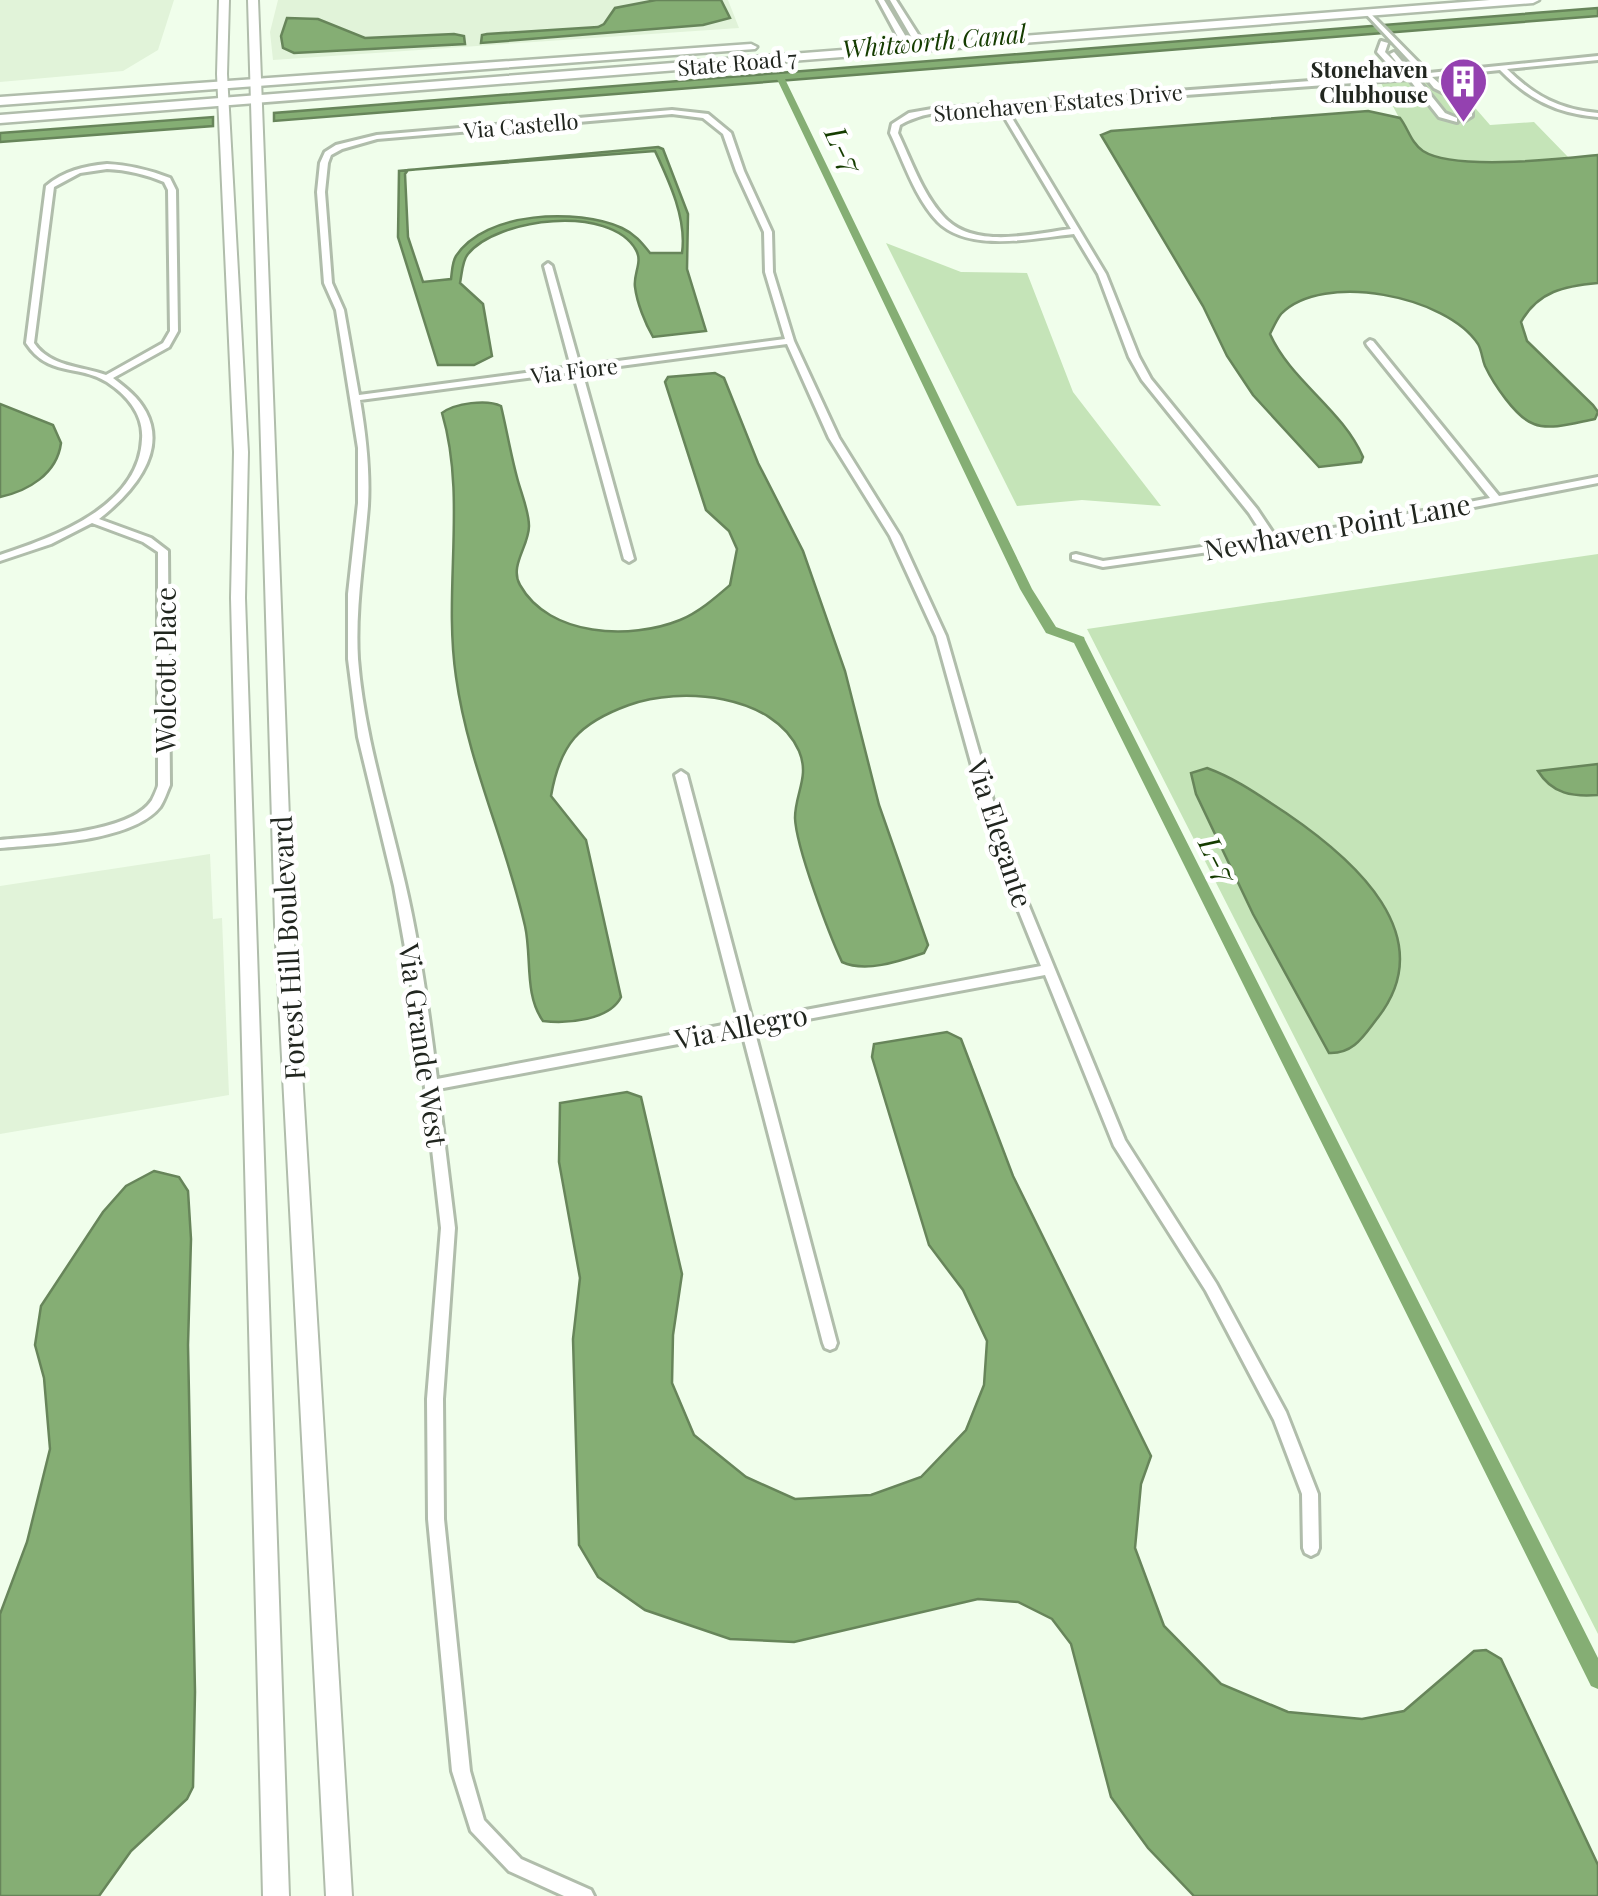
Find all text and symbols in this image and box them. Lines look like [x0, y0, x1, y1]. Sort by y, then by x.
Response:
water label: Whitworth Canal [841, 15, 1028, 64]
street label: State Road 7 [676, 42, 798, 82]
place label: Stonehaven Clubhouse [1311, 54, 1428, 109]
building icon: Stonehaven Clubhouse [1437, 56, 1489, 124]
street label: Stonehaven Estates Drive [932, 76, 1184, 128]
street label: Via Castello [461, 105, 580, 145]
water label: L-7 [816, 117, 874, 181]
street label: Via Fiore [528, 350, 619, 390]
street label: Newhaven Point Lane [1201, 484, 1473, 568]
street label: Wolcott Place [146, 587, 183, 754]
street label: Via Elegante [959, 753, 1042, 912]
street label: Forest Hill Boulevard [262, 815, 312, 1081]
water label: L-7 [1190, 827, 1249, 891]
street label: Via Grande West [391, 940, 457, 1150]
street label: Via Allegro [671, 995, 810, 1057]

